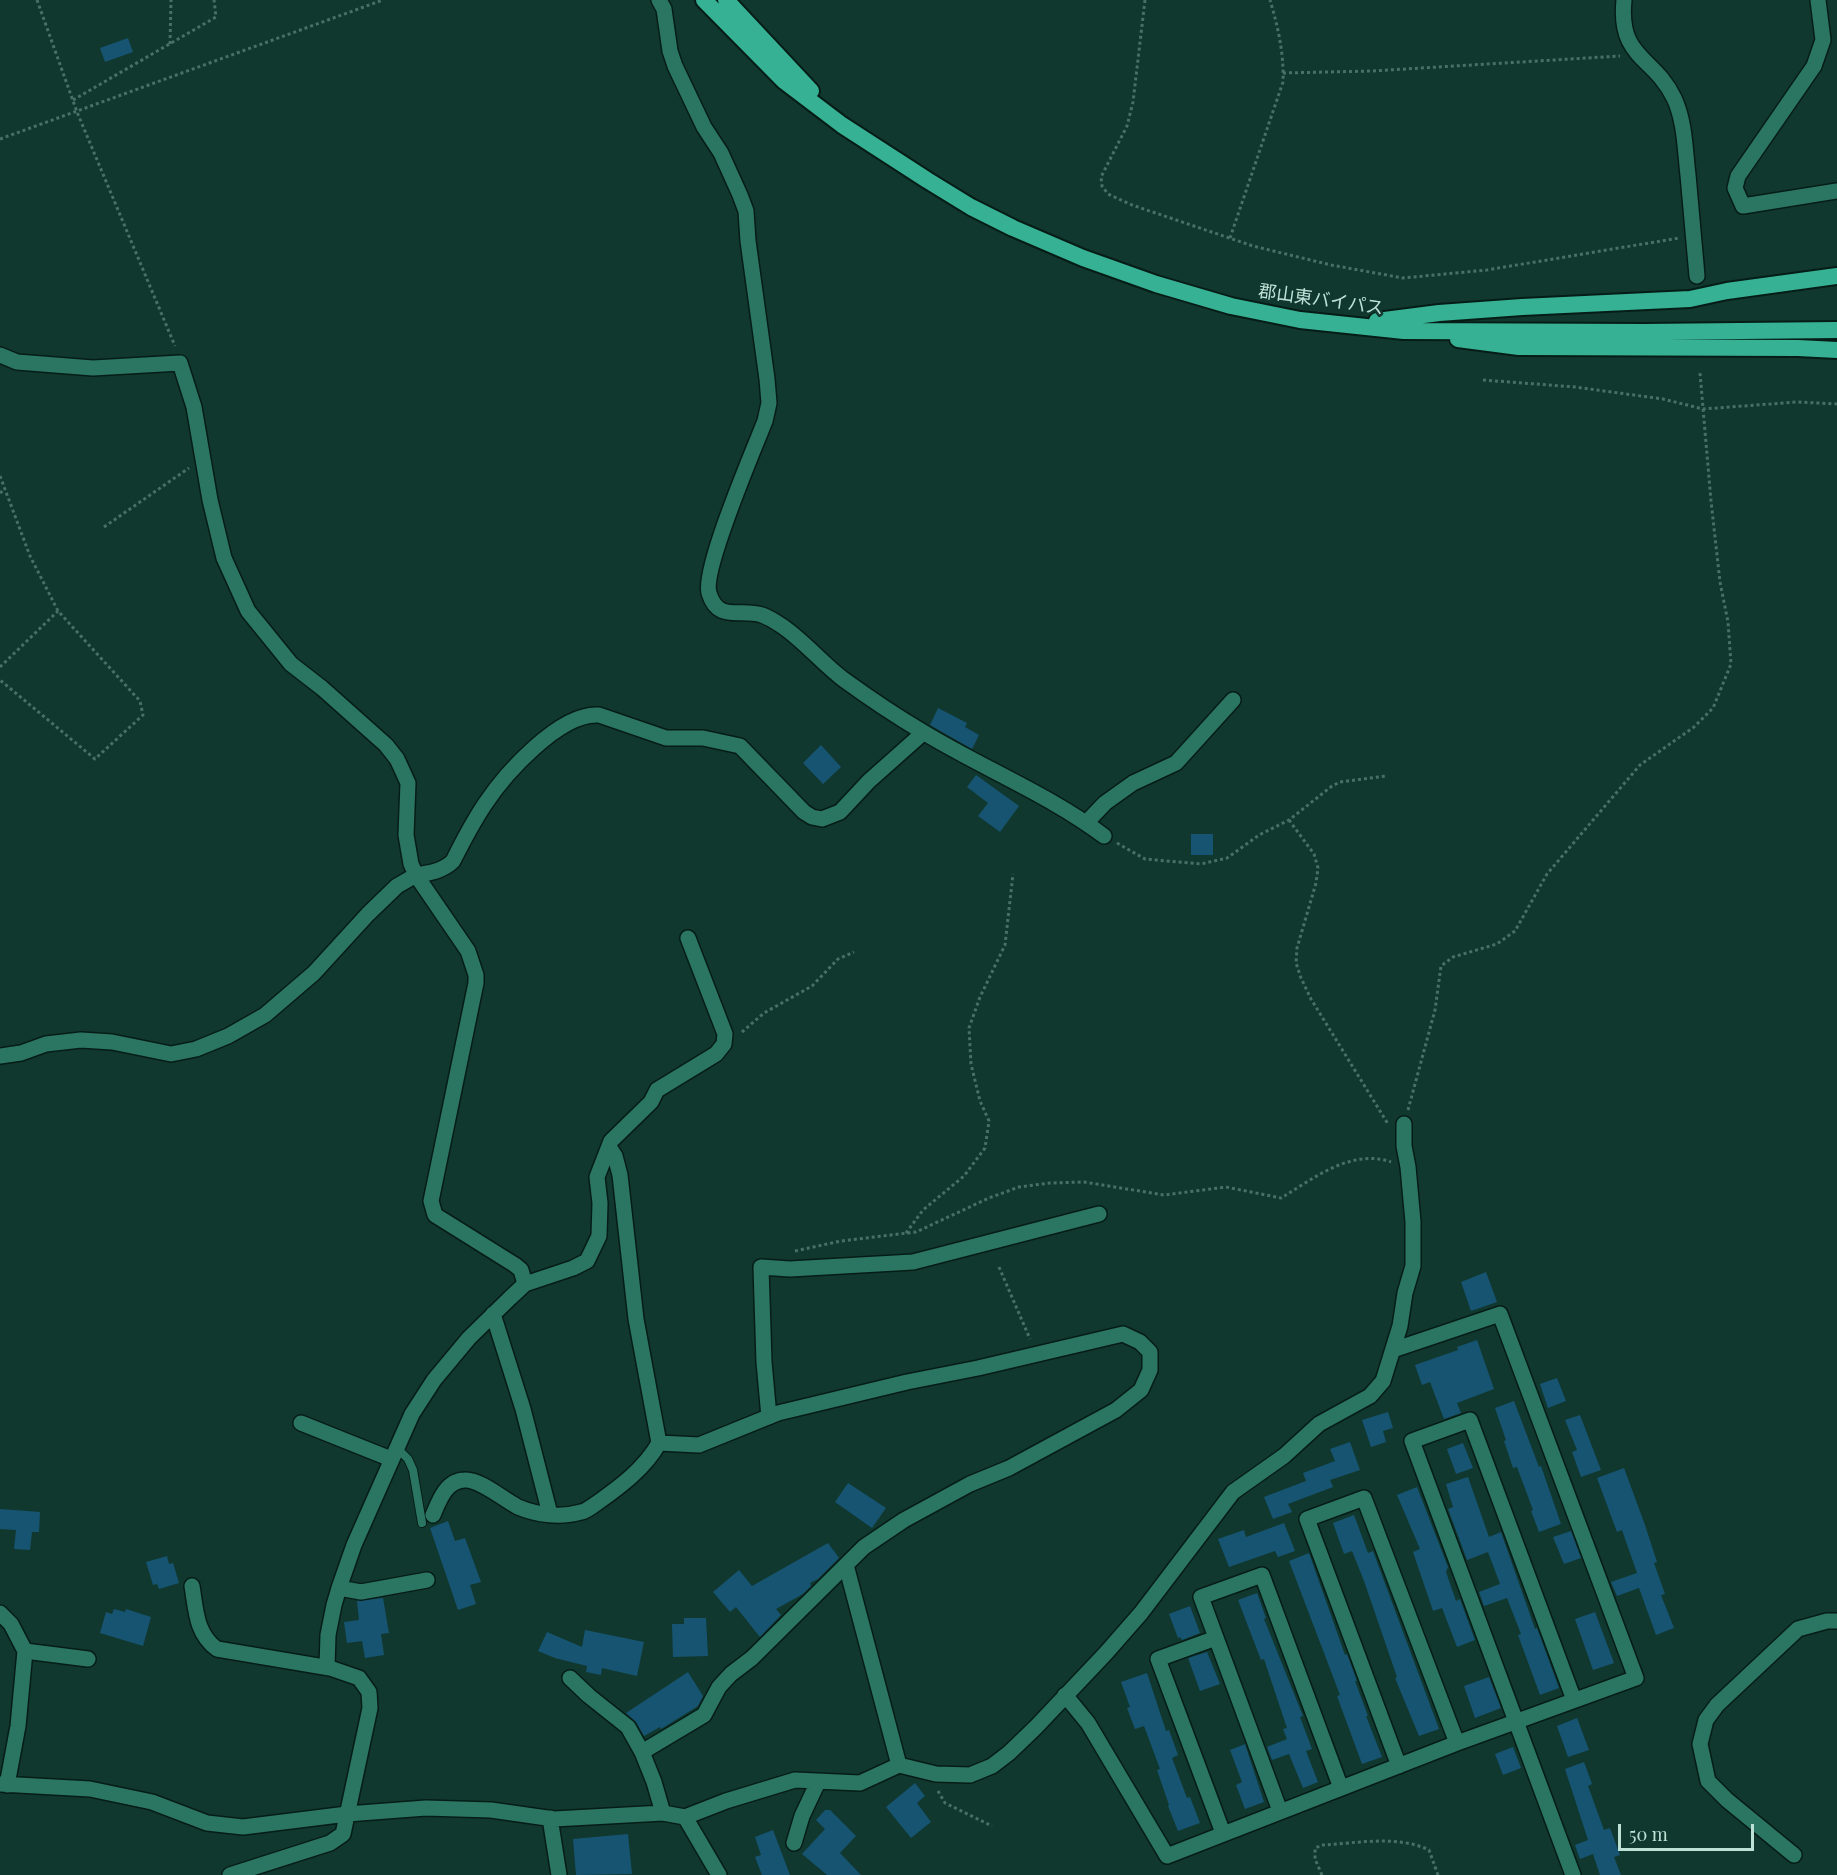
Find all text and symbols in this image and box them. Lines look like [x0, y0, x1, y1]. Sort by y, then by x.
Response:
street label: 郡山東バイパス [1257, 281, 1385, 319]
scale bar [1621, 1812, 1758, 1850]
text: 50 m [1629, 1822, 1668, 1846]

